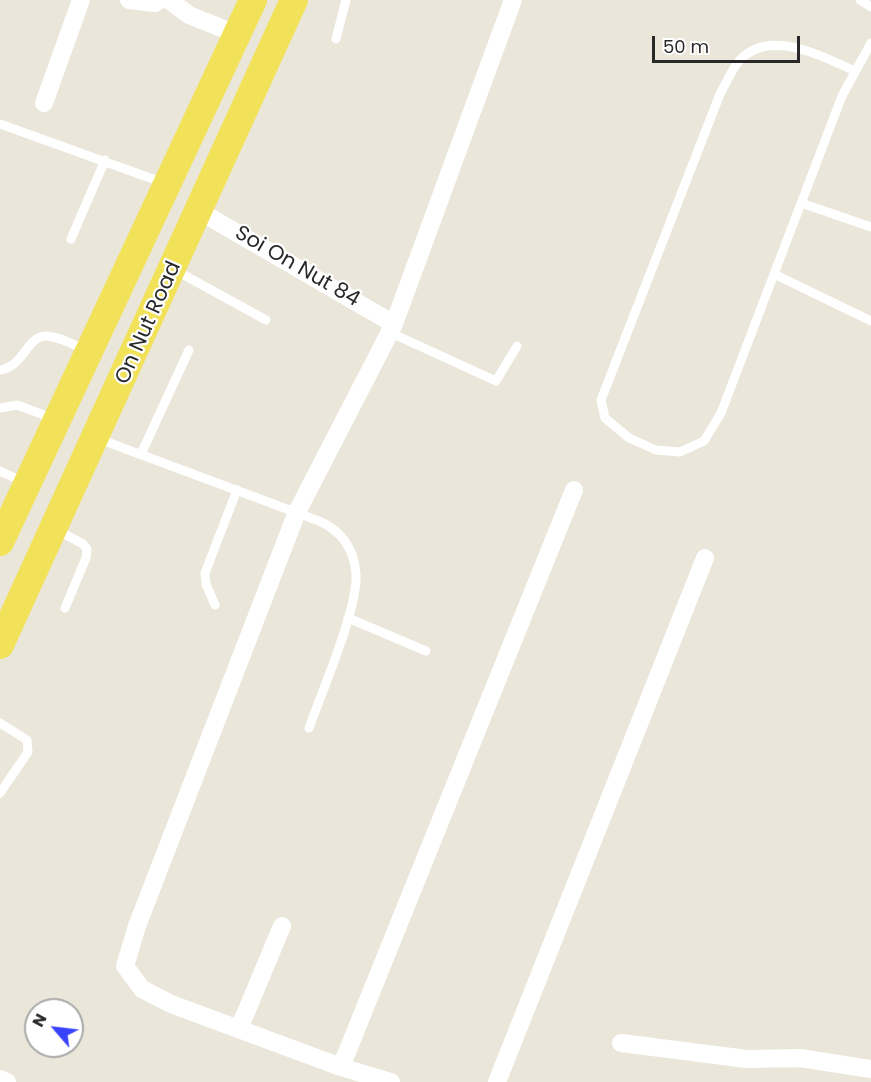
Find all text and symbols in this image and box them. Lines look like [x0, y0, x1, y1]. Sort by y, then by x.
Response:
scale bar [655, 24, 804, 62]
text: 50 m [663, 34, 709, 59]
street label: Soi On Nut 84 [230, 221, 364, 313]
street label: On Nut Road [111, 258, 187, 388]
north arrow [24, 998, 84, 1058]
text: N [26, 1010, 52, 1031]

